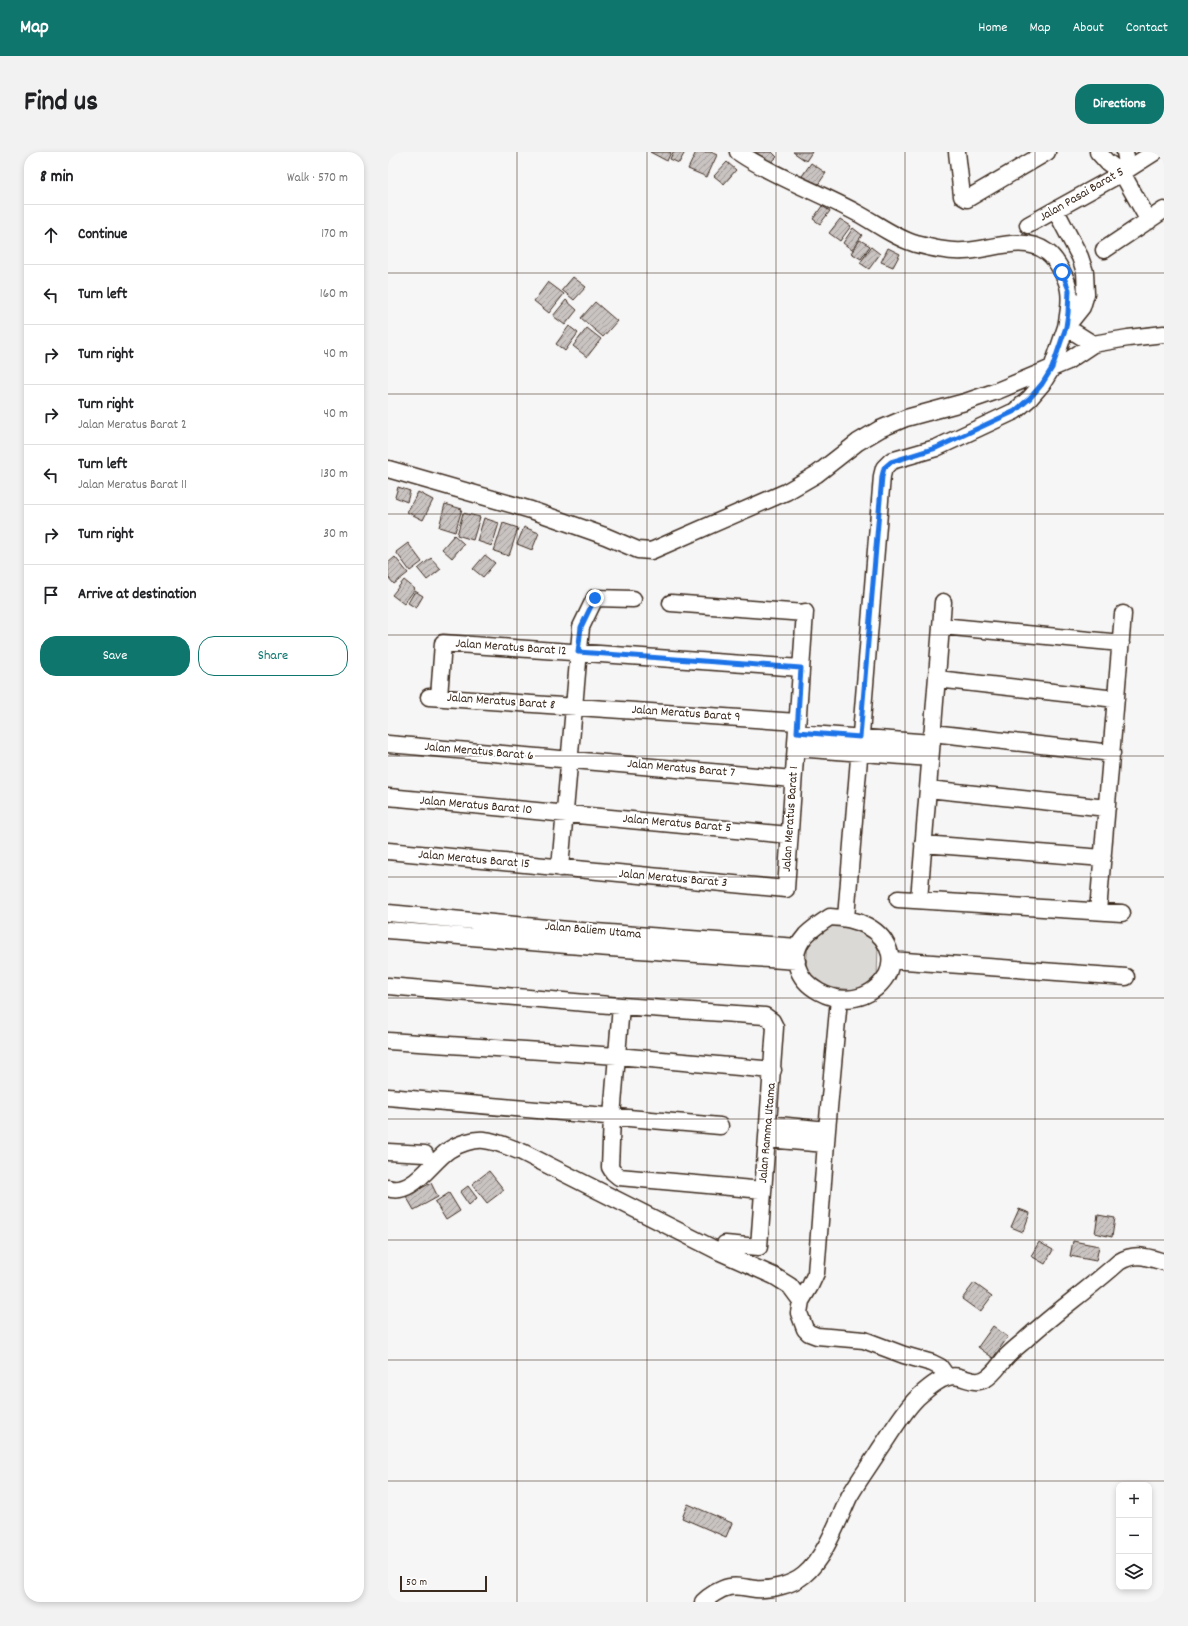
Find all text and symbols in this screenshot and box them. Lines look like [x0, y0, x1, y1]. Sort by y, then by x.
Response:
text: Map [20, 15, 49, 42]
text: Home [978, 18, 1007, 38]
text: Map [1029, 18, 1051, 38]
text: About [1073, 18, 1104, 38]
text: Contact [1126, 18, 1168, 38]
text: Find us [24, 84, 98, 124]
button: Directions [1075, 84, 1164, 124]
street label: Jalan Pasai Barat 5 [1036, 163, 1128, 227]
text: 8 min [40, 166, 73, 190]
text: Walk · 570 m [287, 169, 348, 188]
icon: ahead [40, 224, 62, 246]
text: Continue [78, 224, 127, 246]
text: 170 m [321, 225, 348, 244]
route start [1053, 263, 1071, 281]
icon: left [40, 284, 62, 306]
text: Turn left [78, 284, 127, 306]
text: 160 m [320, 285, 348, 304]
icon: right [40, 344, 62, 366]
text: Turn right [78, 344, 134, 366]
text: 40 m [324, 345, 348, 364]
text: Turn right [78, 394, 134, 416]
icon: right [40, 404, 62, 426]
text: 40 m [324, 405, 348, 424]
text: Jalan Meratus Barat 2 [78, 416, 187, 435]
text: Turn left [78, 454, 127, 476]
icon: left [40, 464, 62, 486]
text: 130 m [320, 465, 348, 484]
text: Jalan Meratus Barat 11 [78, 476, 187, 495]
icon: right [40, 524, 62, 546]
text: Turn right [78, 524, 134, 546]
text: 30 m [323, 525, 348, 544]
icon: arrive [40, 584, 62, 606]
text: Arrive at destination [78, 584, 196, 606]
route end [586, 589, 604, 607]
street label: Jalan Meratus Barat 12 [455, 635, 567, 661]
button: Save [40, 636, 190, 676]
button: Share [198, 636, 348, 676]
street label: Jalan Meratus Barat 8 [446, 689, 556, 715]
street label: Jalan Meratus Barat 9 [631, 701, 741, 727]
street label: Jalan Meratus Barat 6 [424, 738, 534, 766]
street label: Jalan Meratus Barat 7 [626, 755, 736, 783]
street label: Jalan Meratus Barat 1 [778, 766, 804, 872]
street label: Jalan Meratus Barat 10 [419, 792, 533, 820]
street label: Jalan Meratus Barat 5 [622, 810, 732, 838]
street label: Jalan Meratus Barat 15 [417, 846, 531, 874]
street label: Jalan Meratus Barat 3 [618, 865, 728, 893]
street label: Jalan Baliem Utama [544, 917, 643, 945]
street label: Jalan Ramma Utama [754, 1081, 782, 1184]
map controls [1116, 1482, 1152, 1590]
button: + [1116, 1482, 1152, 1518]
button: − [1116, 1518, 1152, 1554]
button: layers [1116, 1554, 1152, 1590]
scale bar [400, 1574, 487, 1593]
text: 50 m [406, 1575, 427, 1591]

